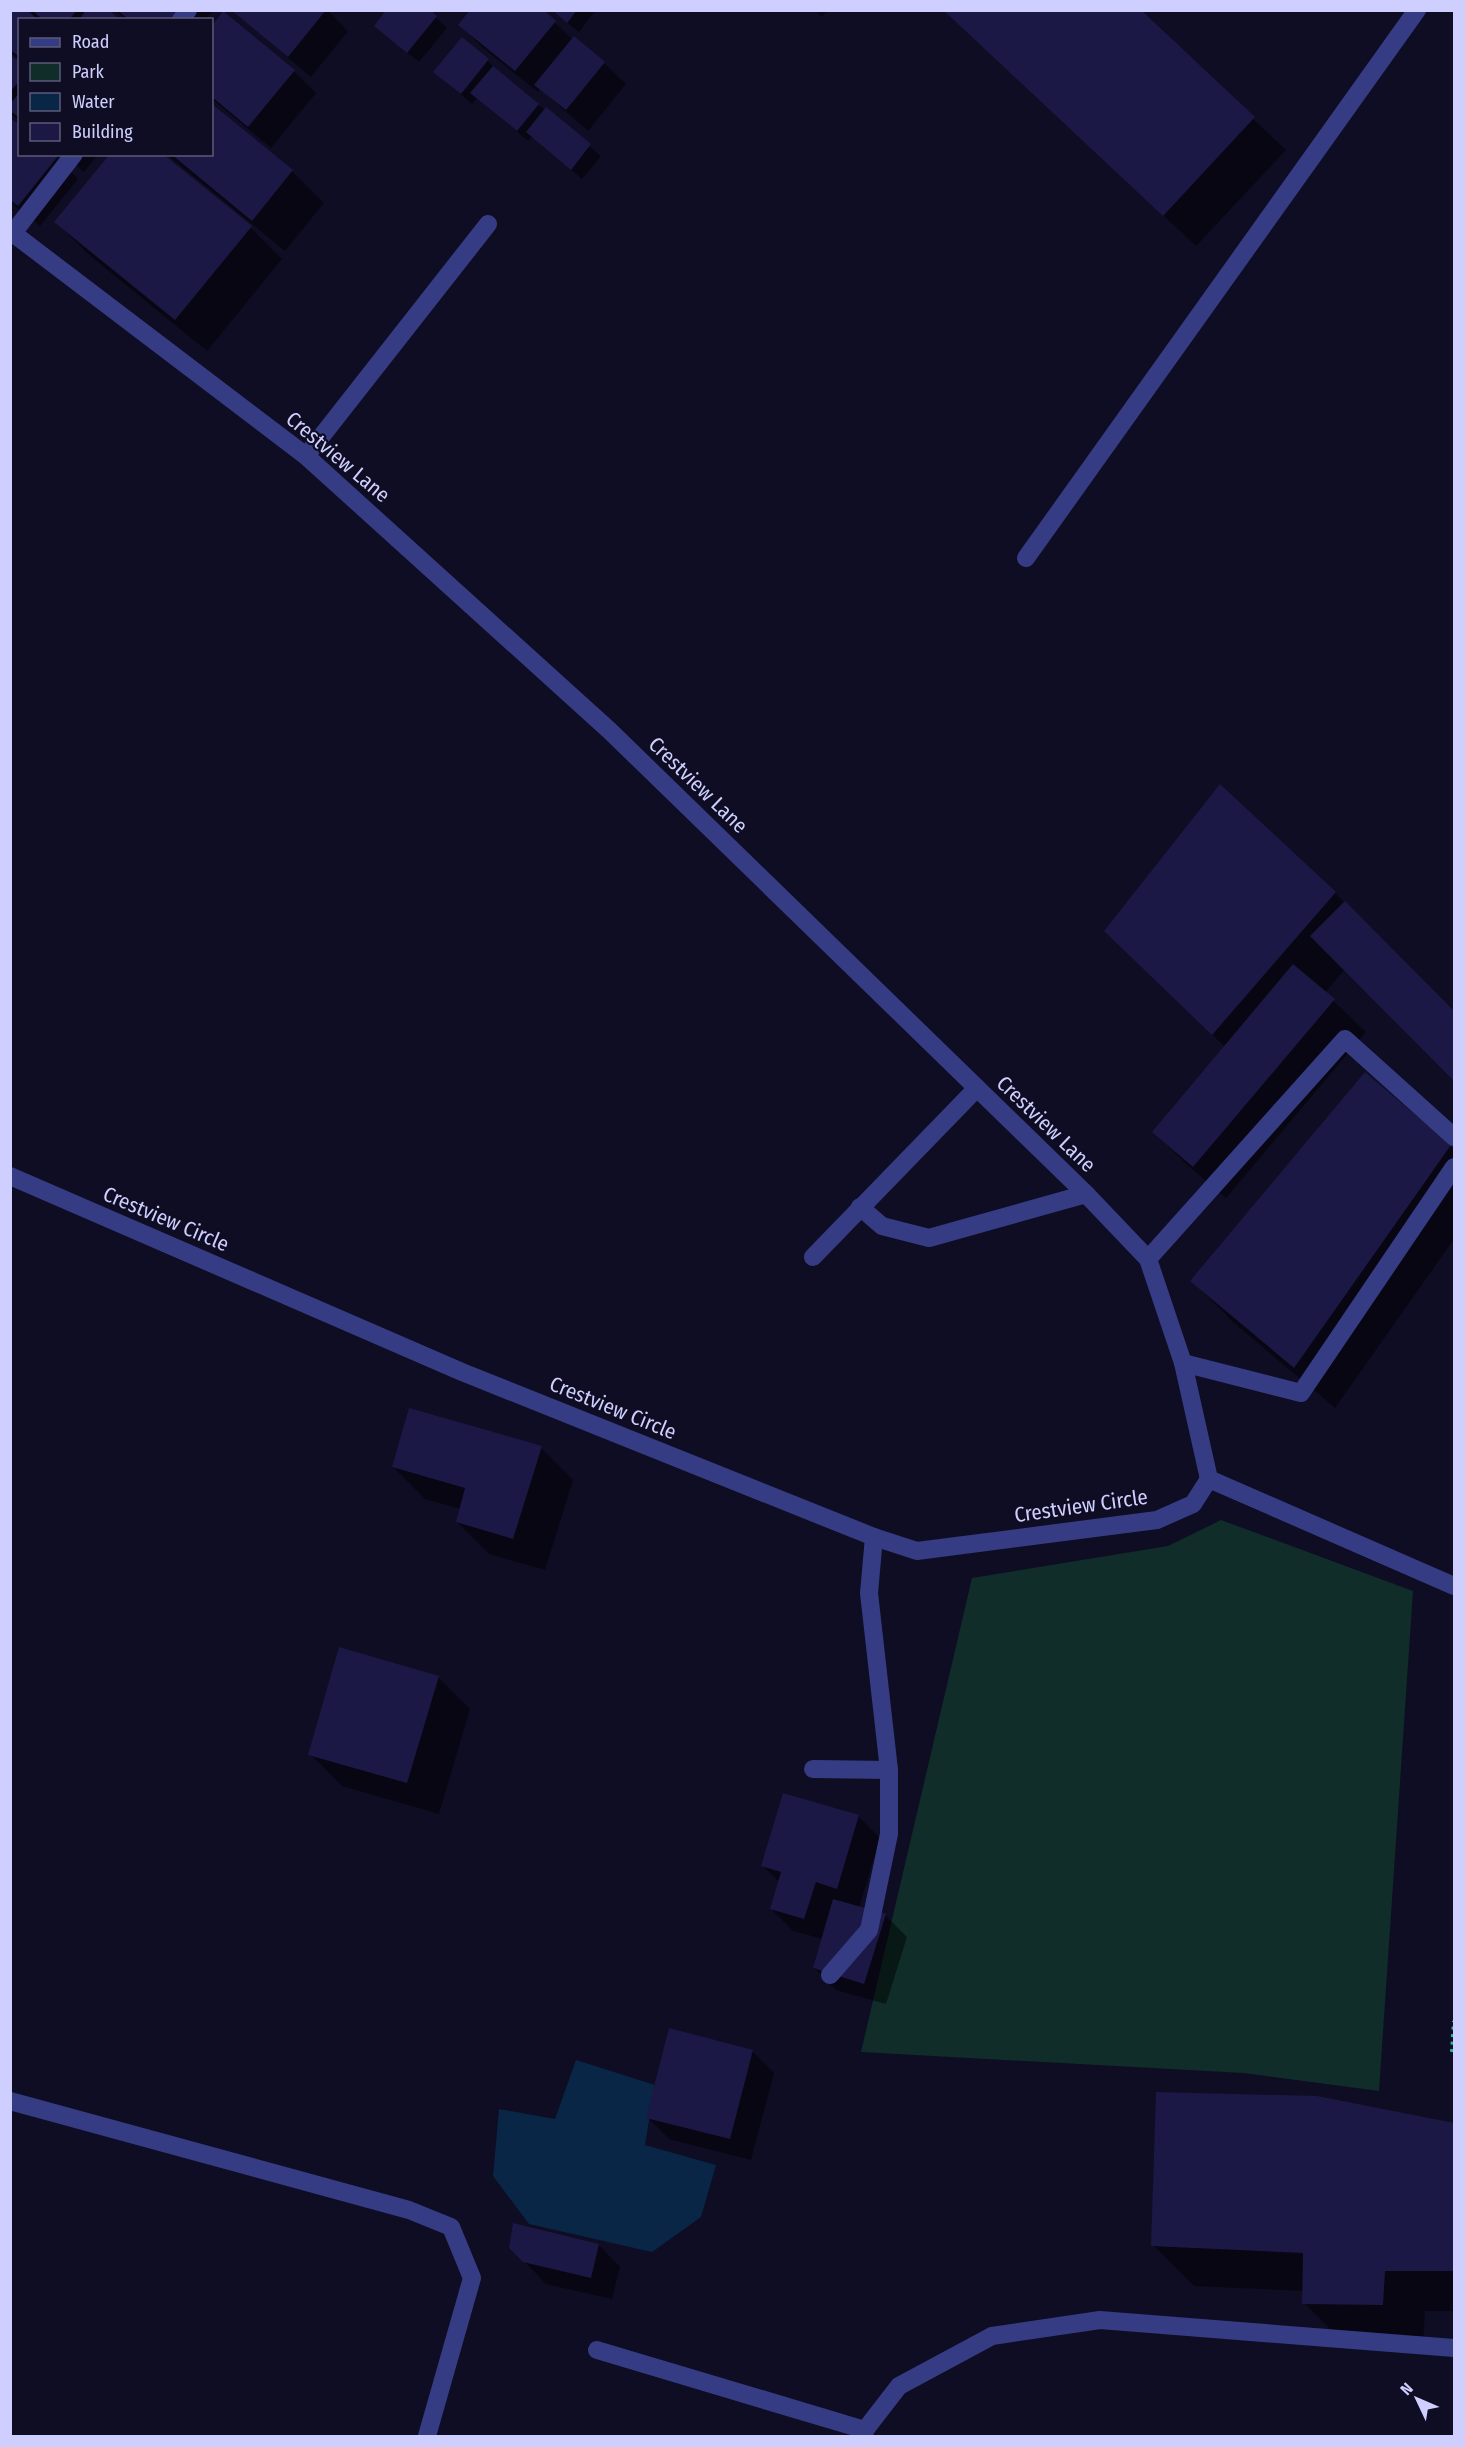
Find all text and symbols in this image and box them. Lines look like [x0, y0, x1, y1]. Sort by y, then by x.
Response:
legend [18, 18, 213, 156]
text: Road [72, 31, 109, 53]
text: Park [72, 61, 105, 83]
text: Water [72, 91, 115, 113]
text: Building [72, 121, 133, 143]
street label: Crestview Lane [281, 406, 395, 508]
street label: Crestview Lane [643, 731, 753, 839]
street label: Crestview Lane [991, 1070, 1101, 1178]
street label: Crestview Circle [99, 1181, 233, 1257]
street label: Crestview Circle [546, 1371, 680, 1445]
street label: Crestview Circle [1013, 1484, 1149, 1528]
north arrow [1387, 2369, 1447, 2429]
text: N [1396, 2379, 1417, 2399]

